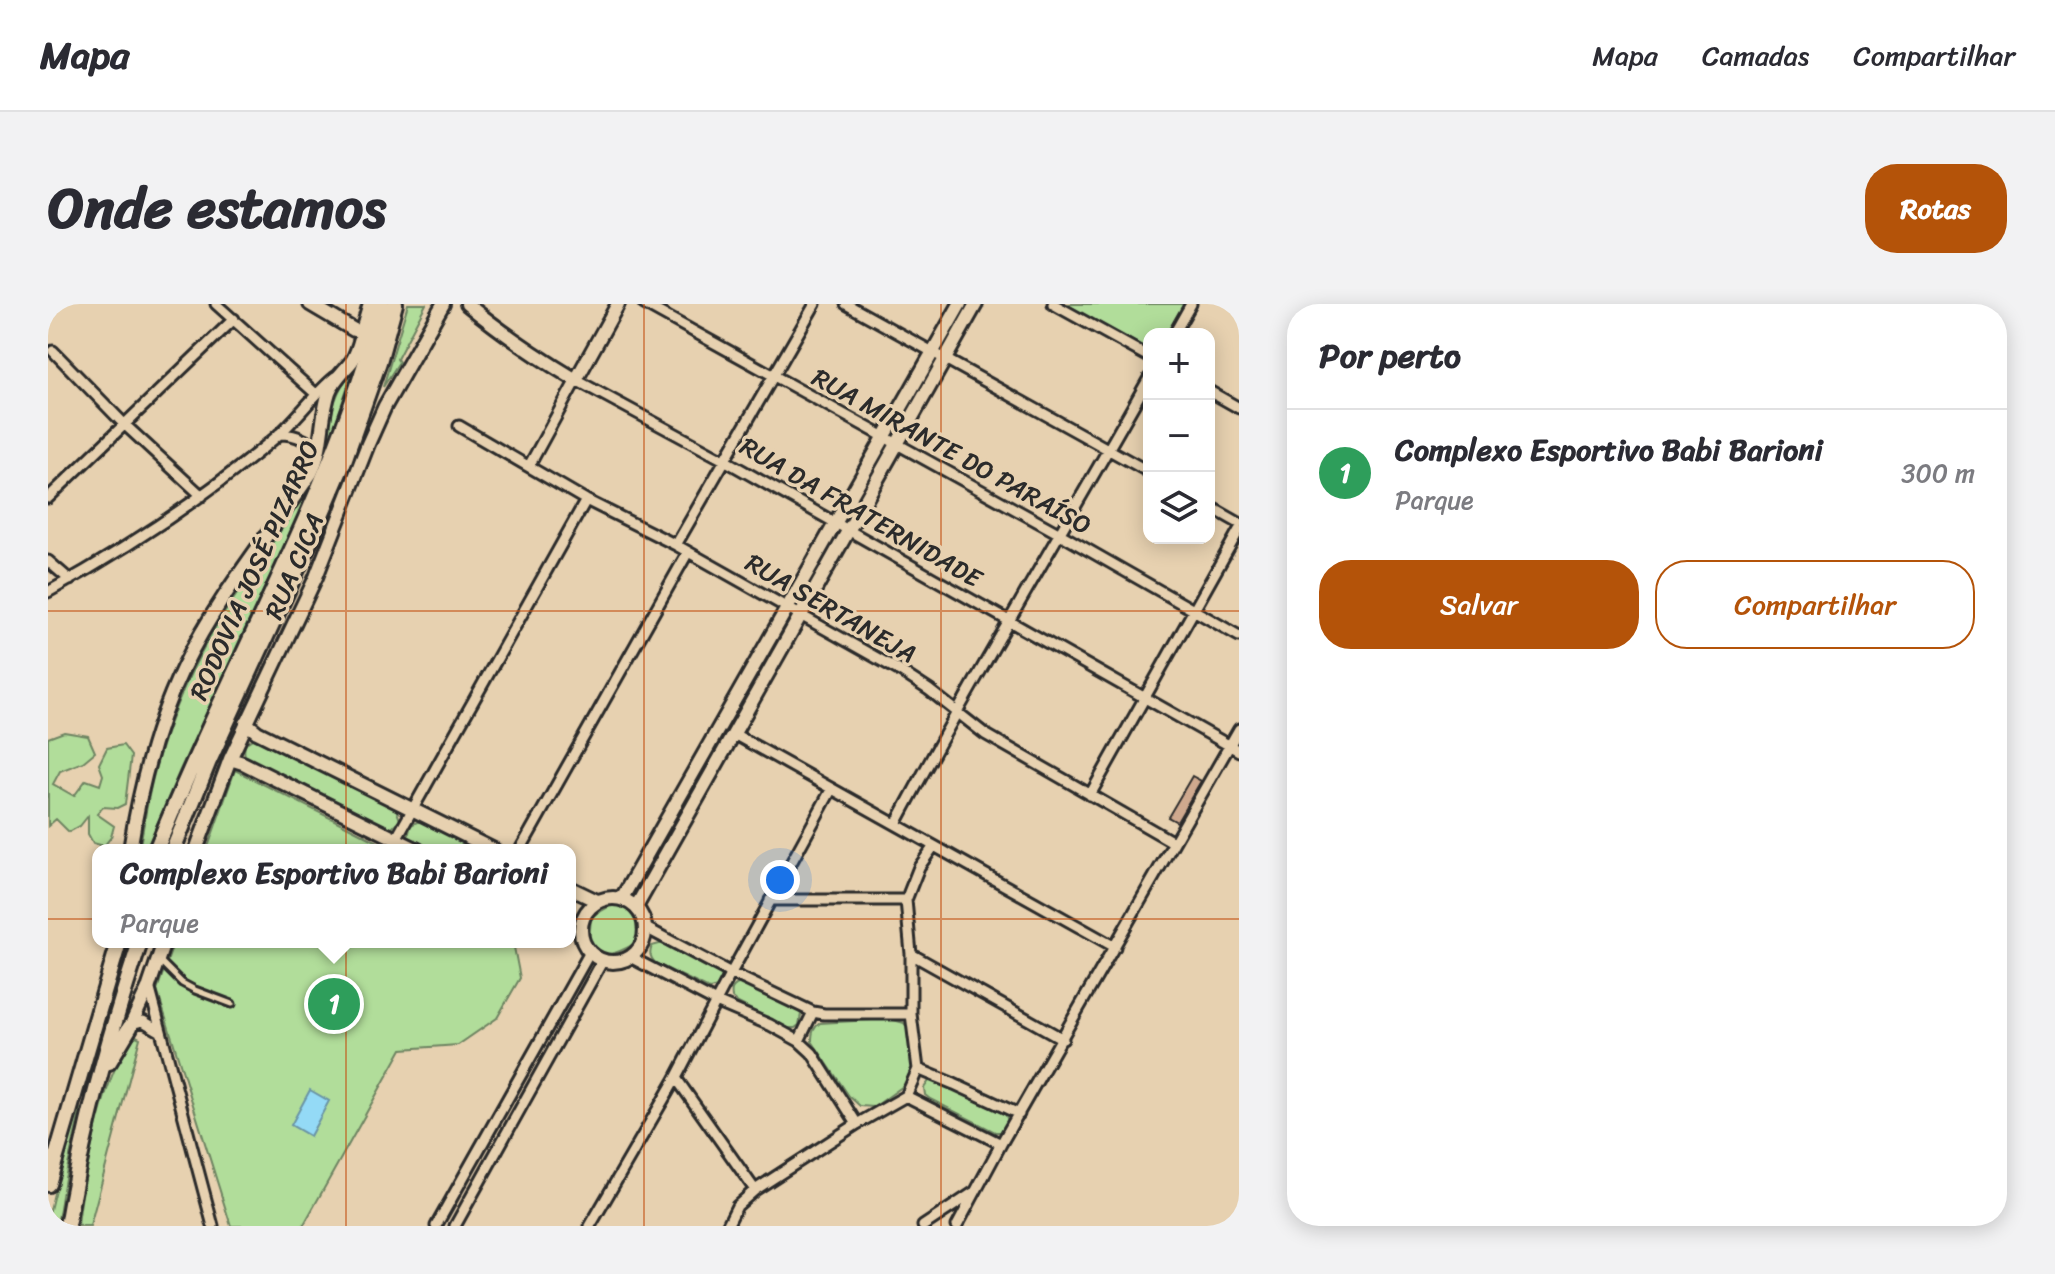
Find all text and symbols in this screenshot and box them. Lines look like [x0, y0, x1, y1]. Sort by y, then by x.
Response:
text: Mapa [40, 22, 129, 89]
text: Mapa [1592, 31, 1658, 80]
text: Camadas [1702, 31, 1809, 80]
text: Compartilhar [1853, 31, 2015, 80]
text: Onde estamos [48, 159, 386, 258]
button: Rotas [1865, 164, 2007, 253]
text: Por perto [1319, 326, 1461, 386]
map controls [1143, 328, 1215, 544]
button: + [1143, 328, 1215, 400]
street label: RUA MIRANTE DO PARAÍSO [803, 355, 1101, 547]
button: − [1143, 400, 1215, 472]
text: Complexo Esportivo Babi Barioni [1395, 423, 1823, 477]
street label: RUA DA FRATERNIDADE [731, 424, 992, 601]
street label: RODOVIA JOSÉ PIZARRO [176, 432, 332, 708]
text: 1 [1339, 450, 1351, 496]
text: 300 m [1901, 450, 1975, 496]
button: layers [1143, 472, 1215, 544]
text: Parque [1395, 477, 1474, 523]
street label: RUA CICA [251, 505, 337, 627]
street label: RUA SERTANEJA [736, 540, 926, 676]
button: Salvar [1319, 560, 1639, 649]
button: Compartilhar [1655, 560, 1975, 649]
popup [92, 844, 576, 948]
text: Complexo Esportivo Babi Barioni [120, 846, 548, 900]
your location [760, 860, 800, 900]
text: Parque [120, 900, 199, 946]
pin: 1 [308, 974, 360, 1034]

